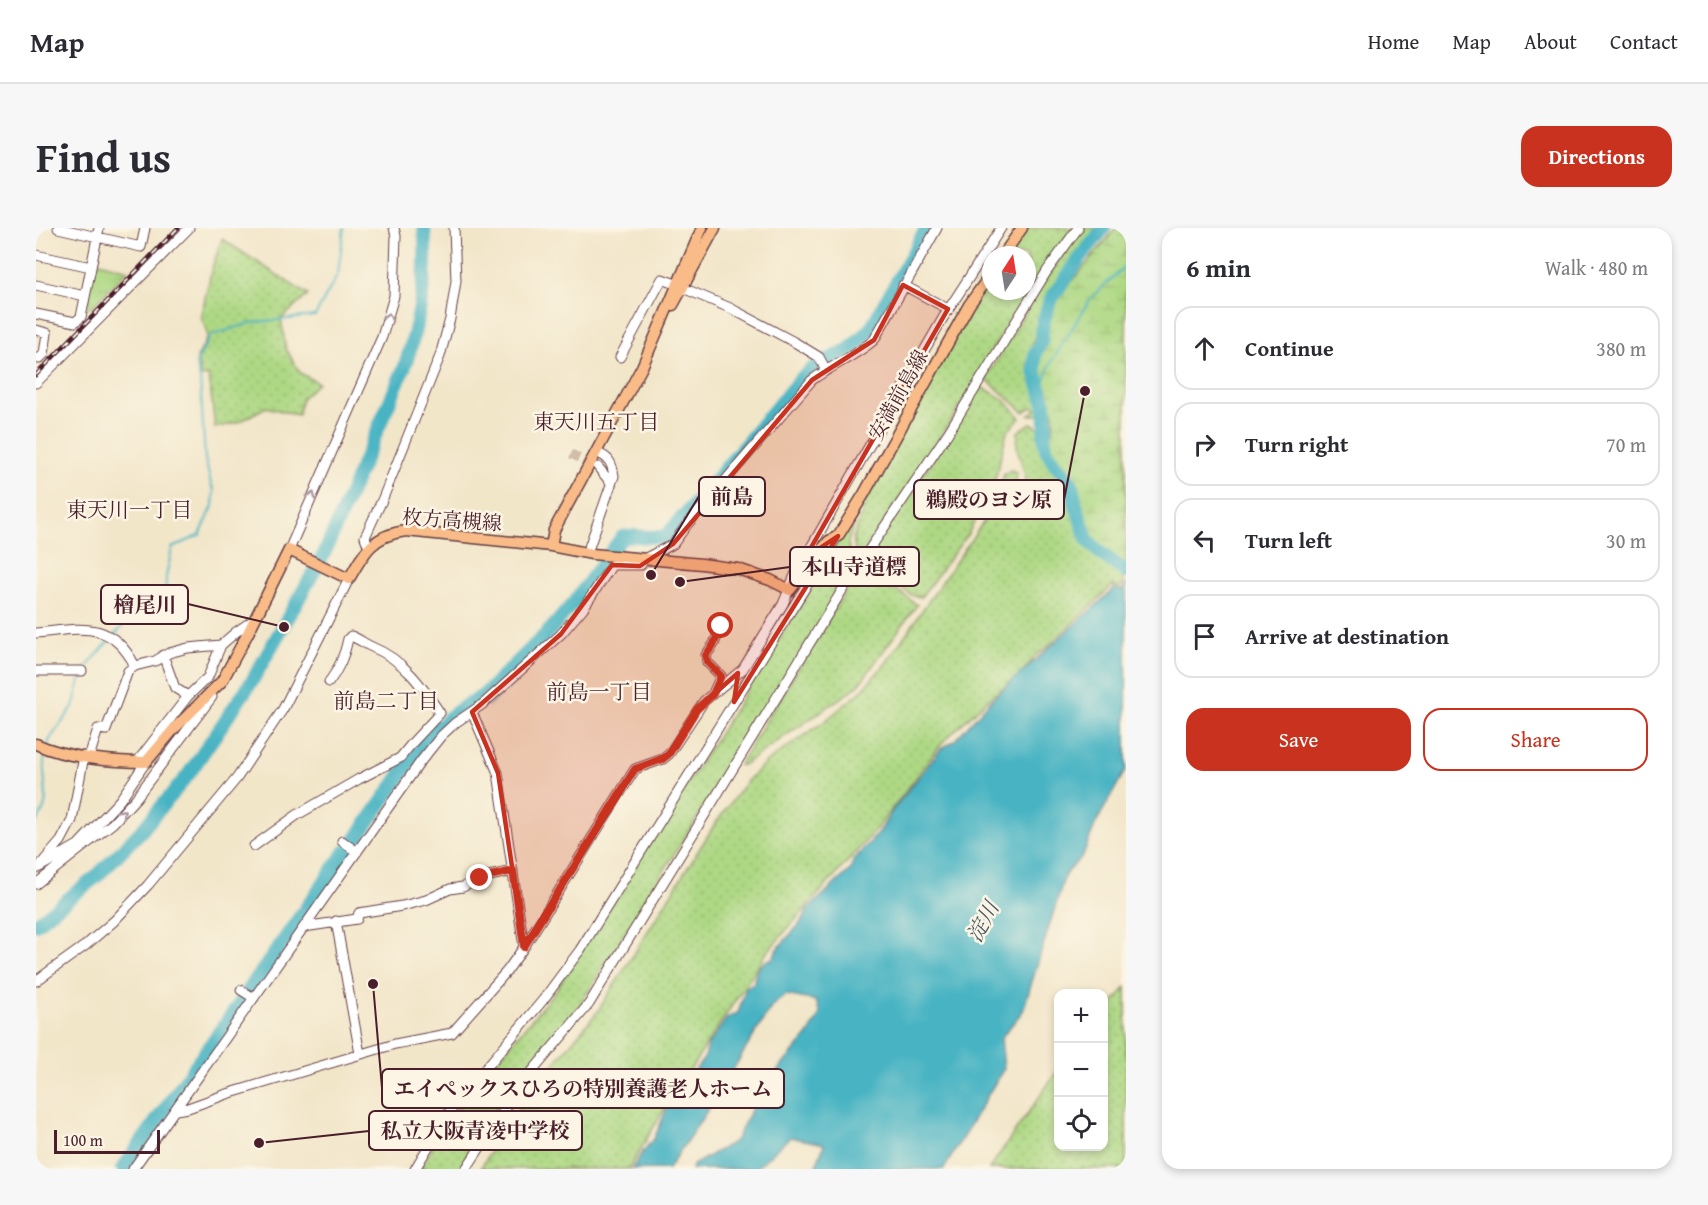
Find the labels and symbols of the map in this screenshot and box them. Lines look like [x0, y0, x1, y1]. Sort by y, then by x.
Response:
north arrow [982, 246, 1036, 300]
one-way arrow [381, 312, 393, 323]
street label: 安満前島線 [861, 344, 934, 446]
district label: 東天川五丁目 [533, 406, 659, 437]
callout: 前島 [699, 477, 765, 516]
callout: 鵜殿のヨシ原 [914, 480, 1064, 519]
text: 前島 [711, 481, 753, 512]
text: 鵜殿のヨシ原 [926, 484, 1052, 515]
one-way arrow [305, 492, 317, 503]
district label: 東天川一丁目 [66, 494, 192, 525]
street label: 枚方高槻線 [401, 502, 503, 537]
callout: 本山寺道標 [790, 547, 919, 586]
text: 本山寺道標 [802, 551, 907, 582]
callout: 檜尾川 [101, 585, 188, 624]
text: 檜尾川 [114, 589, 177, 620]
route start [707, 612, 733, 638]
district label: 前島一丁目 [547, 676, 652, 707]
district label: 前島二丁目 [334, 685, 439, 716]
one-way arrow [115, 810, 126, 820]
route end [466, 864, 492, 890]
water label: 淀川 [959, 894, 1007, 948]
callout: エイぺックスひろの特別養護老人ホーム [382, 1069, 784, 1108]
text: エイぺックスひろの特別養護老人ホーム [394, 1073, 772, 1104]
callout: 私立大阪青凌中学校 [369, 1111, 582, 1150]
text: 私立大阪青凌中学校 [381, 1115, 570, 1146]
scale bar [54, 1127, 160, 1154]

